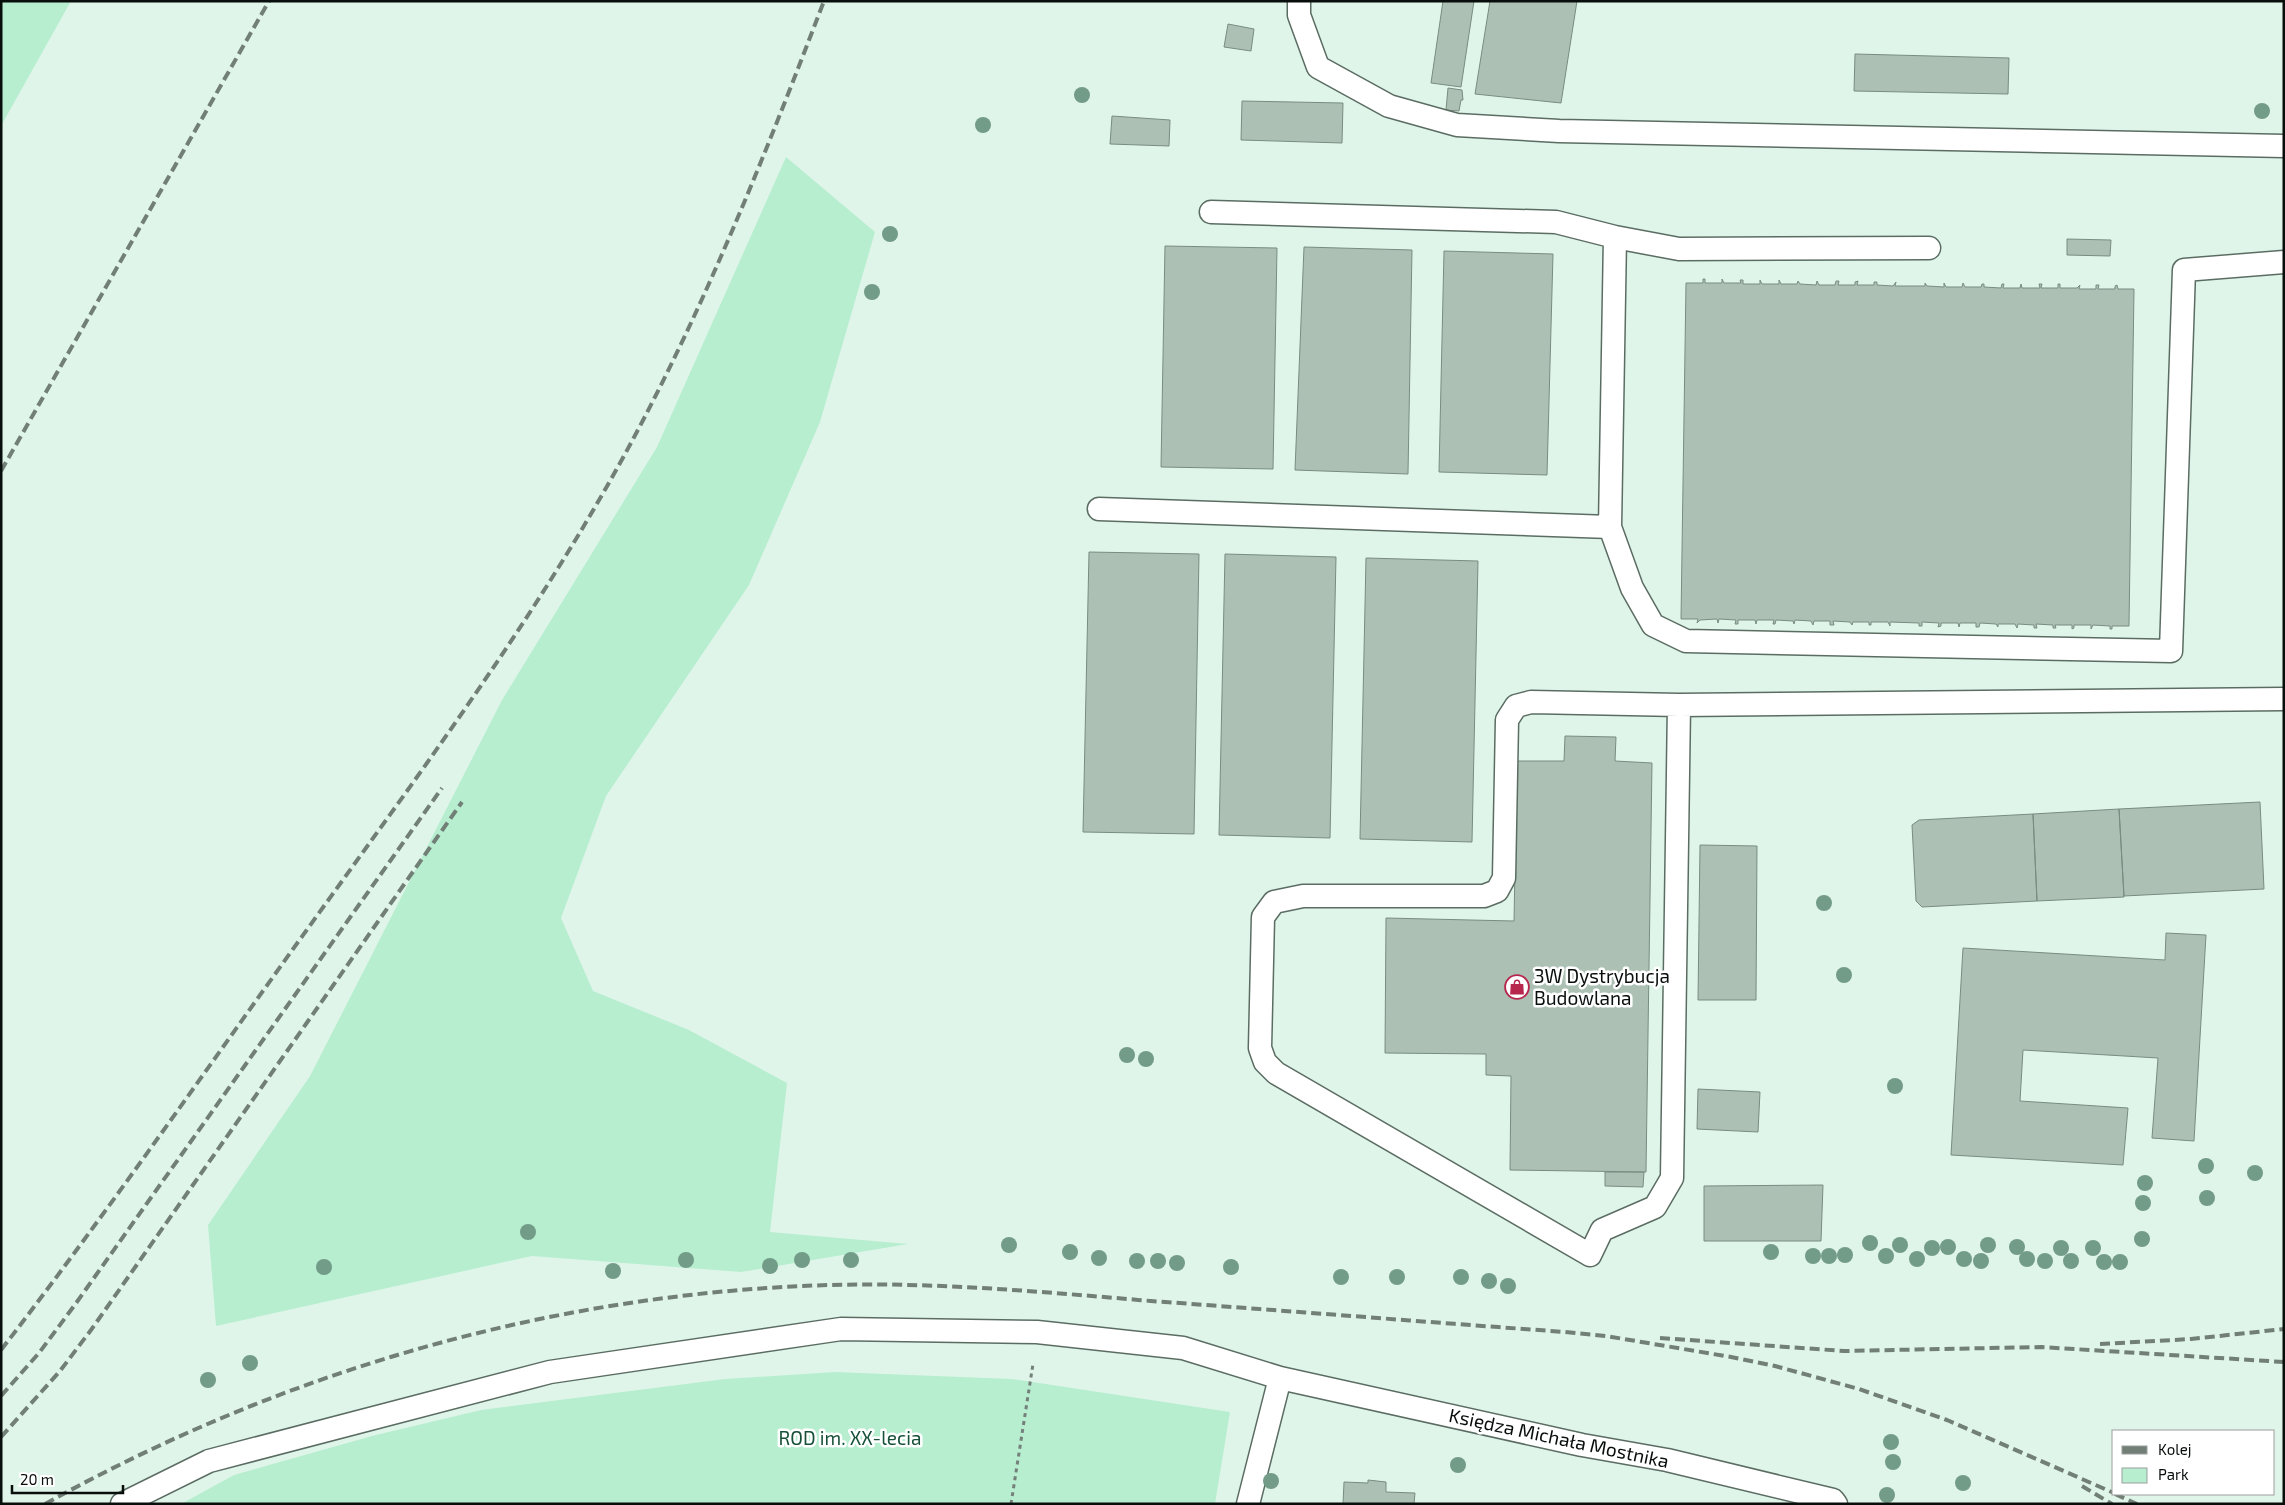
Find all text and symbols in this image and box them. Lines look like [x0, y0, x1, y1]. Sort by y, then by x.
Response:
place label: 3W Dystrybucja Budowlana [1534, 964, 1670, 1009]
shop icon: 3W Dystrybucja Budowlana [1504, 974, 1530, 1000]
street label: Księdza Michała Mostnika [1447, 1403, 1671, 1472]
park label: ROD im. XX-lecia [779, 1426, 921, 1449]
legend [2112, 1430, 2275, 1495]
text: Kolej [2158, 1440, 2191, 1459]
scale bar [12, 1462, 124, 1494]
text: Park [2158, 1465, 2189, 1483]
text: 20 m [20, 1470, 54, 1488]

